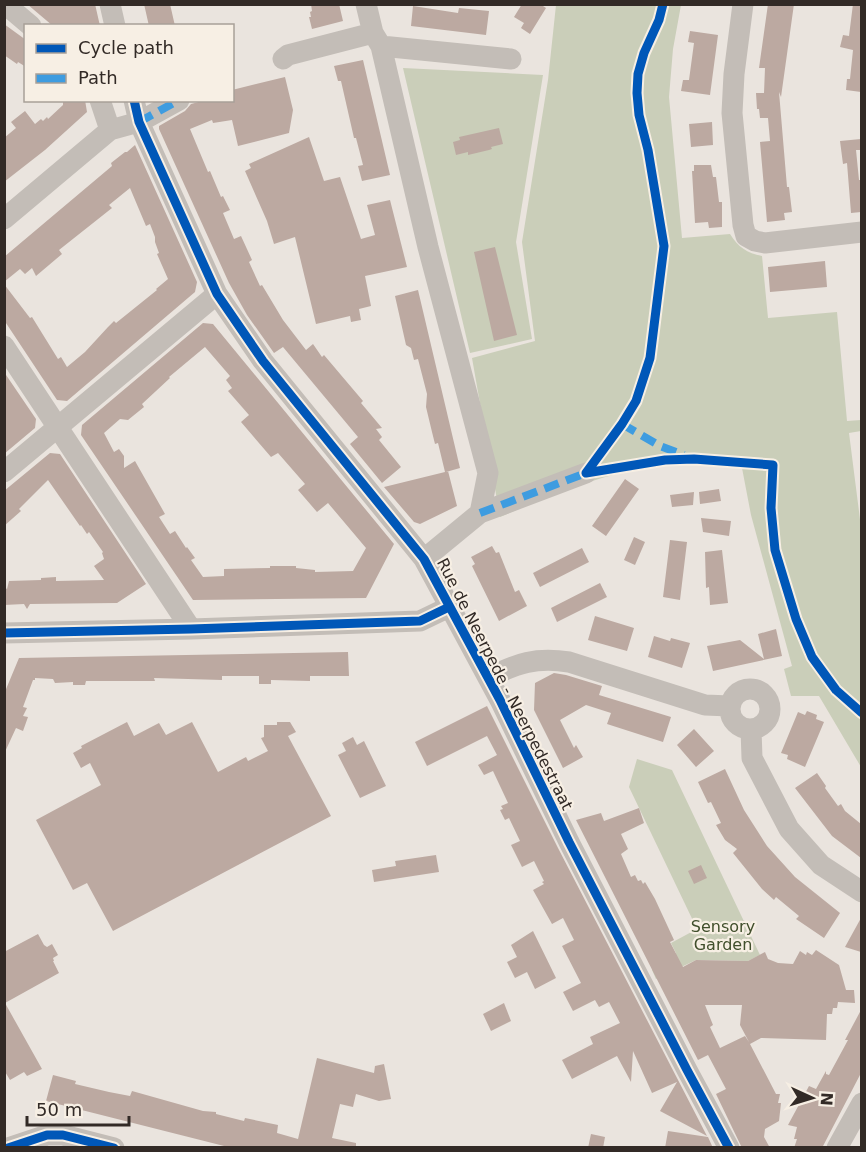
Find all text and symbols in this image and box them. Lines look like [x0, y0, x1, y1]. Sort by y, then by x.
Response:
legend [24, 24, 234, 102]
text: Cycle path [78, 37, 174, 58]
text: Path [78, 67, 118, 88]
street label: Rue de Neerpede - Neerpedestraat [433, 555, 577, 813]
park label: Sensory Garden [691, 917, 755, 954]
north arrow [782, 1068, 842, 1128]
scale bar [27, 1089, 129, 1127]
text: N [817, 1092, 836, 1106]
text: 50 m [36, 1099, 82, 1120]

